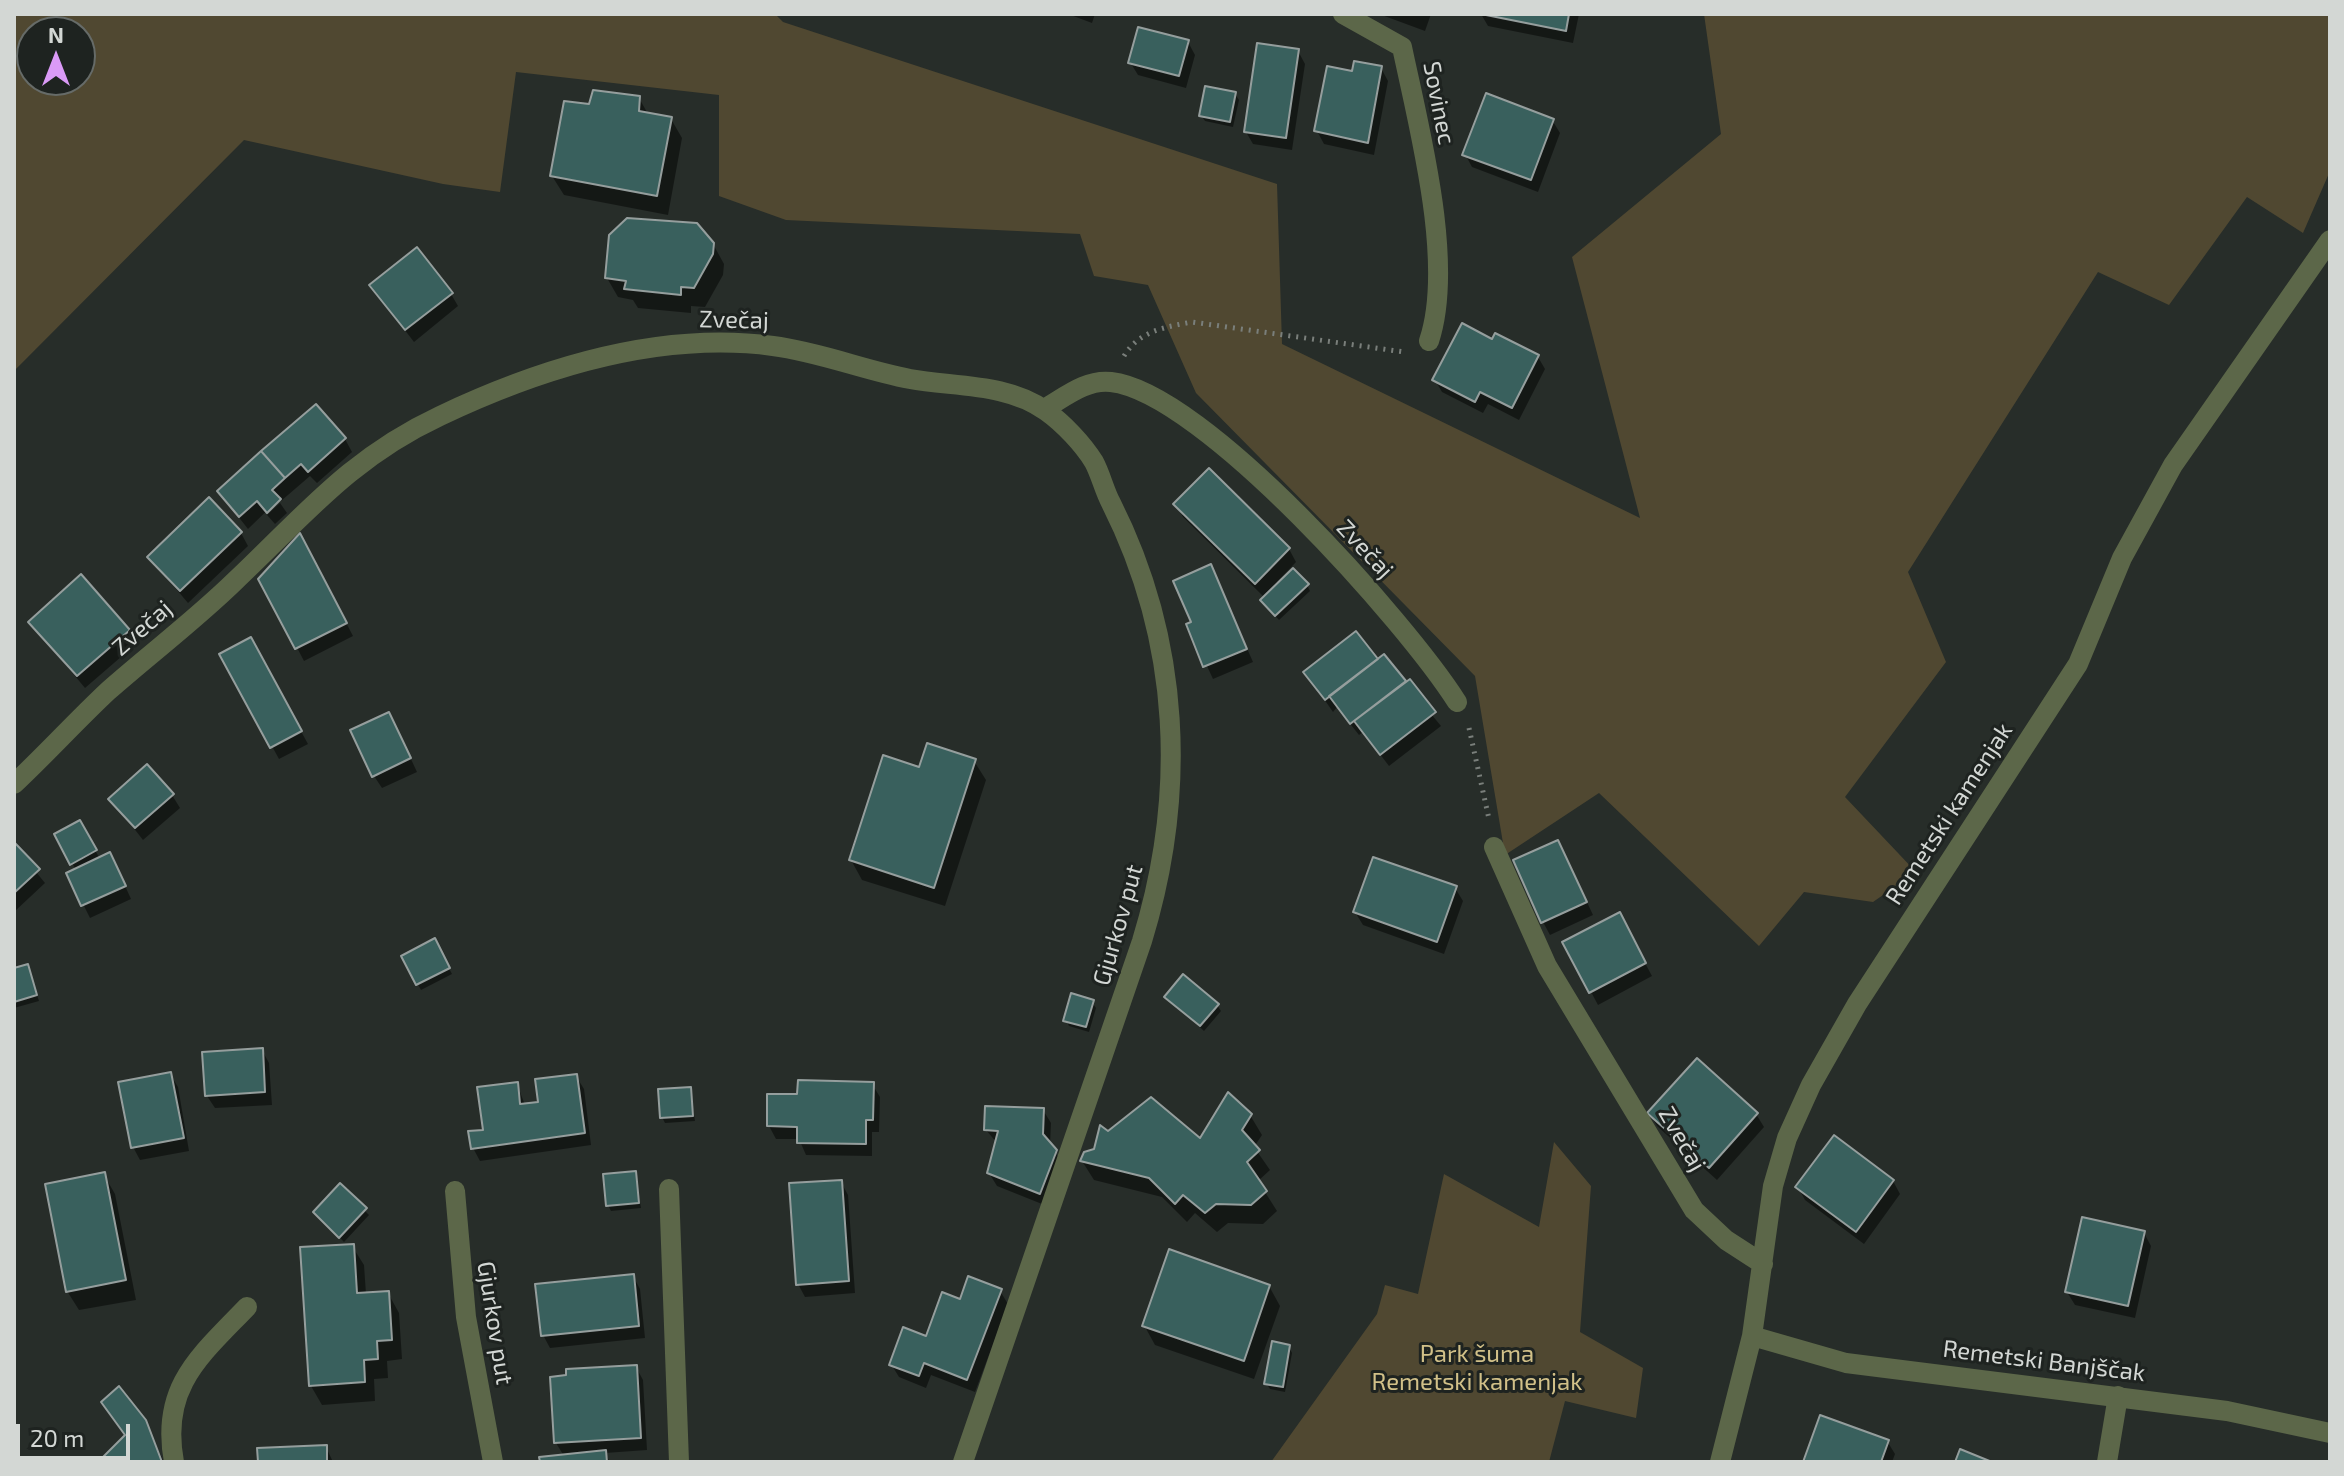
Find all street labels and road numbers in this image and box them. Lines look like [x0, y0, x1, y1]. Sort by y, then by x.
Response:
street label: Sovinec [1417, 59, 1461, 147]
street label: Zvečaj [699, 305, 769, 335]
street label: Zvečaj [1331, 514, 1399, 584]
street label: Zvečaj [106, 594, 178, 662]
street label: Remetski kamenjak [1879, 718, 2019, 910]
street label: Gjurkov put [1087, 861, 1149, 989]
street label: Zvečaj [1652, 1102, 1712, 1176]
street label: Gjurkov put [471, 1259, 519, 1387]
street label: Remetski Banjščak [1941, 1334, 2147, 1388]

